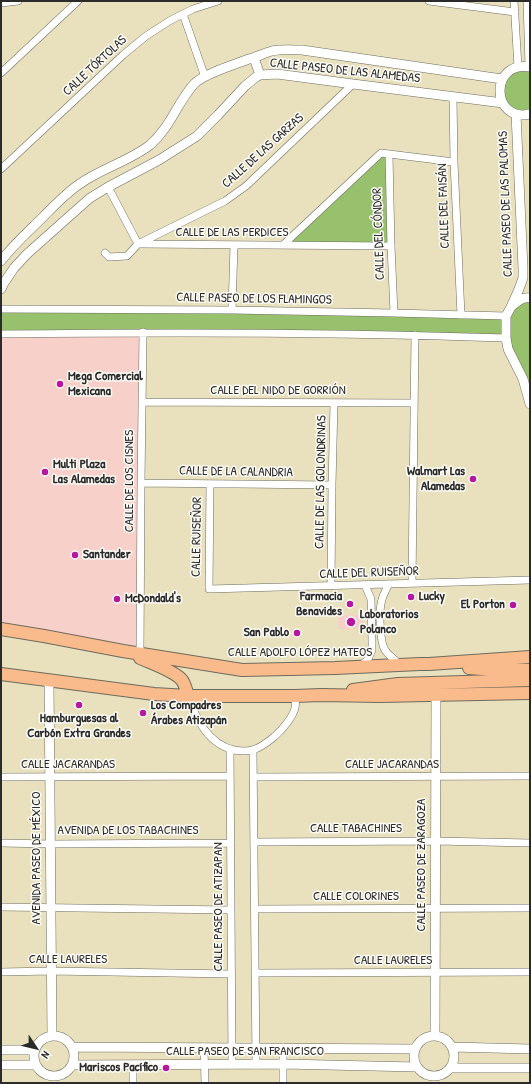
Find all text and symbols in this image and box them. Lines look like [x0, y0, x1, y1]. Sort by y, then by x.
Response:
street label: CALLE TÓRTOLAS [60, 32, 130, 100]
street label: CALLE PASEO DE LAS ALAMEDAS [269, 55, 421, 87]
street label: CALLE DE LAS GARZAS [219, 110, 307, 192]
street label: CALLE PASEO DE LAS PALOMAS [496, 131, 516, 277]
street label: CALLE DEL FAISÁN [435, 163, 453, 249]
street label: CALLE DEL CÓNDOR [370, 188, 388, 280]
street label: CALLE DE LAS PERDICES [176, 225, 288, 241]
street label: CALLE PASEO DE LOS FLAMINGOS [176, 290, 332, 308]
place label: Mega Comercial Mexicana [68, 369, 143, 400]
marker: Mega Comercial Mexicana [55, 379, 65, 389]
street label: CALLE DEL NIDO DE GORRIÓN [210, 383, 346, 399]
street label: CALLE DE LAS GOLONDRINAS [312, 415, 330, 549]
street label: CALLE DE LOS CISNES [122, 430, 138, 532]
place label: Multi Plaza Las Alamedas [53, 457, 115, 488]
street label: CALLE DE LA CALANDRIA [179, 463, 293, 481]
place label: Walmart Las Alamedas [407, 464, 465, 495]
marker: Multi Plaza Las Alamedas [40, 467, 50, 477]
marker: Walmart Las Alamedas [468, 474, 478, 484]
street label: CALLE RUISEÑOR [189, 497, 205, 577]
place label: Santander [83, 547, 131, 563]
marker: Santander [70, 550, 80, 560]
street label: CALLE DEL RUISEÑOR [319, 563, 419, 583]
place label: Farmacia Benavides [296, 589, 342, 620]
place label: Lucky [419, 589, 445, 605]
place label: McDondald's [125, 591, 181, 607]
marker: Lucky [406, 592, 416, 602]
marker: McDondald's [112, 594, 122, 604]
place label: El Porton [461, 597, 505, 613]
marker: Farmacia Benavides [345, 599, 355, 609]
marker: El Porton [508, 600, 518, 610]
place label: Laboratorios Polanco [360, 607, 418, 638]
marker: Laboratorios Polanco [345, 616, 357, 628]
place label: San Pablo [244, 625, 289, 641]
marker: San Pablo [292, 628, 302, 638]
street label: CALLE ADOLFO LÓPEZ MATEOS [228, 645, 372, 661]
place label: Los Compadres Árabes Atizapán [151, 698, 227, 729]
marker: Hamburguesas al Carbón Extra Grandes [74, 700, 84, 710]
marker: Los Compadres Árabes Atizapán [138, 708, 148, 718]
place label: Hamburguesas al Carbón Extra Grandes [27, 711, 131, 742]
street label: CALLE JACARANDAS [21, 757, 115, 773]
street label: CALLE JACARANDAS [345, 757, 439, 773]
street label: AVENIDA PASEO DE MÉXICO [29, 791, 45, 925]
street label: CALLE PASEO DE ZARAGOZA [414, 799, 430, 931]
street label: CALLE TABACHINES [310, 821, 402, 837]
street label: AVENIDA DE LOS TABACHINES [57, 823, 199, 839]
street label: CALLE PASEO DE ATIZAPAN [211, 842, 227, 972]
street label: CALLE COLORINES [313, 889, 399, 905]
street label: CALLE LAURELES [29, 952, 107, 968]
street label: CALLE LAURELES [354, 953, 432, 969]
north arrow [16, 1028, 56, 1068]
street label: CALLE PASEO DE SAN FRANCISCO [166, 1044, 324, 1060]
text: N [38, 1048, 53, 1061]
place label: Mariscos Pacífico [79, 1060, 158, 1076]
marker: Mariscos Pacífico [161, 1063, 171, 1073]

